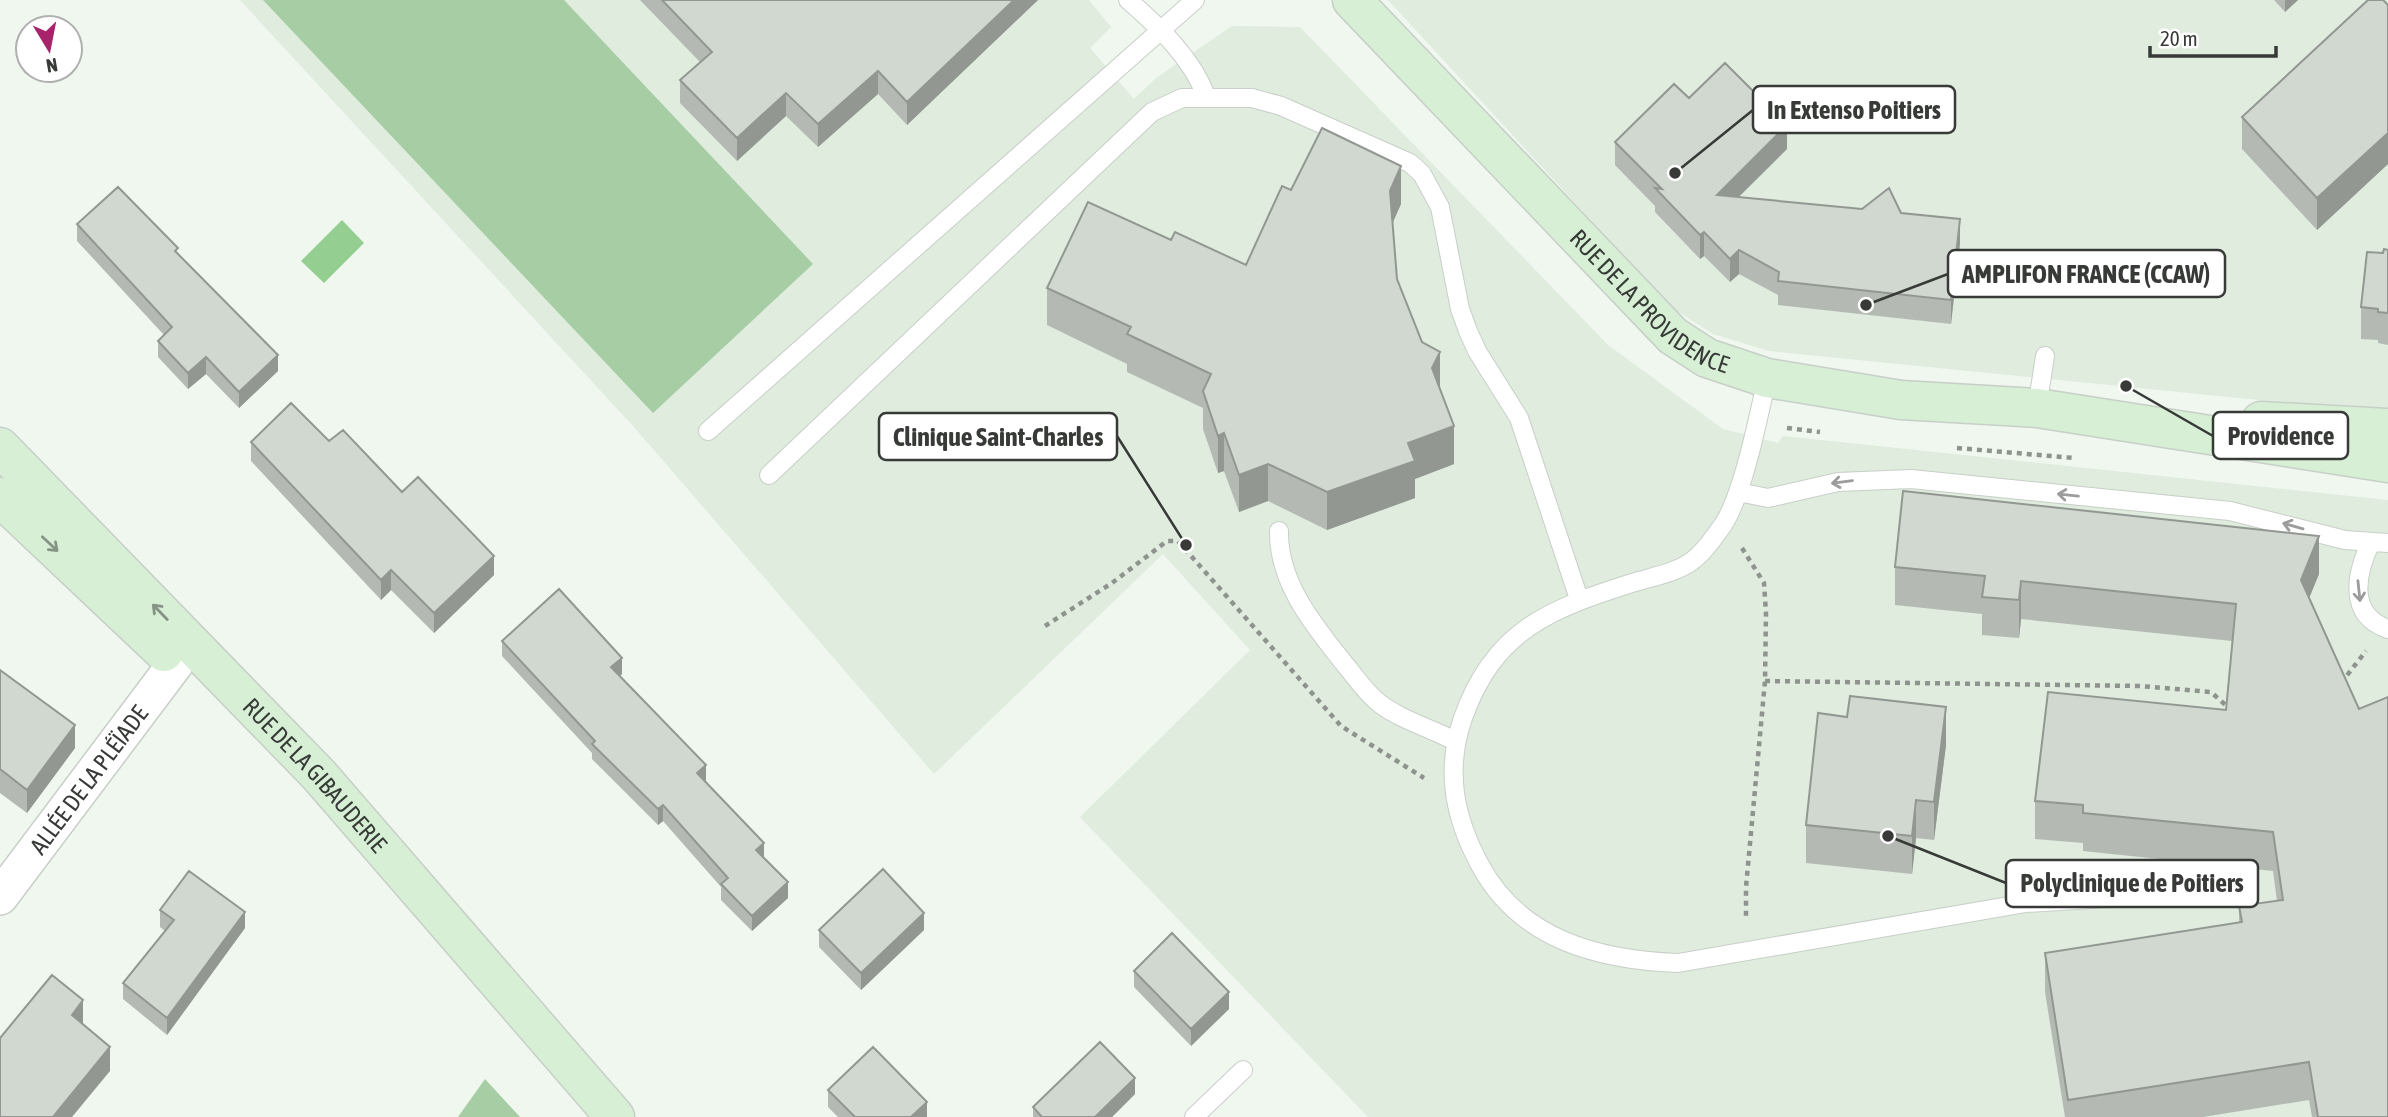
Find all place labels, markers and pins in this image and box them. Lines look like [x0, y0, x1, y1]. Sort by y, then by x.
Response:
callout: In Extenso Poitiers [1753, 86, 1955, 133]
callout: AMPLIFON FRANCE (CCAW) [1948, 250, 2225, 297]
callout: Providence [2213, 412, 2348, 459]
callout: Clinique Saint-Charles [879, 413, 1117, 460]
callout: Polyclinique de Poitiers [2006, 860, 2258, 907]

